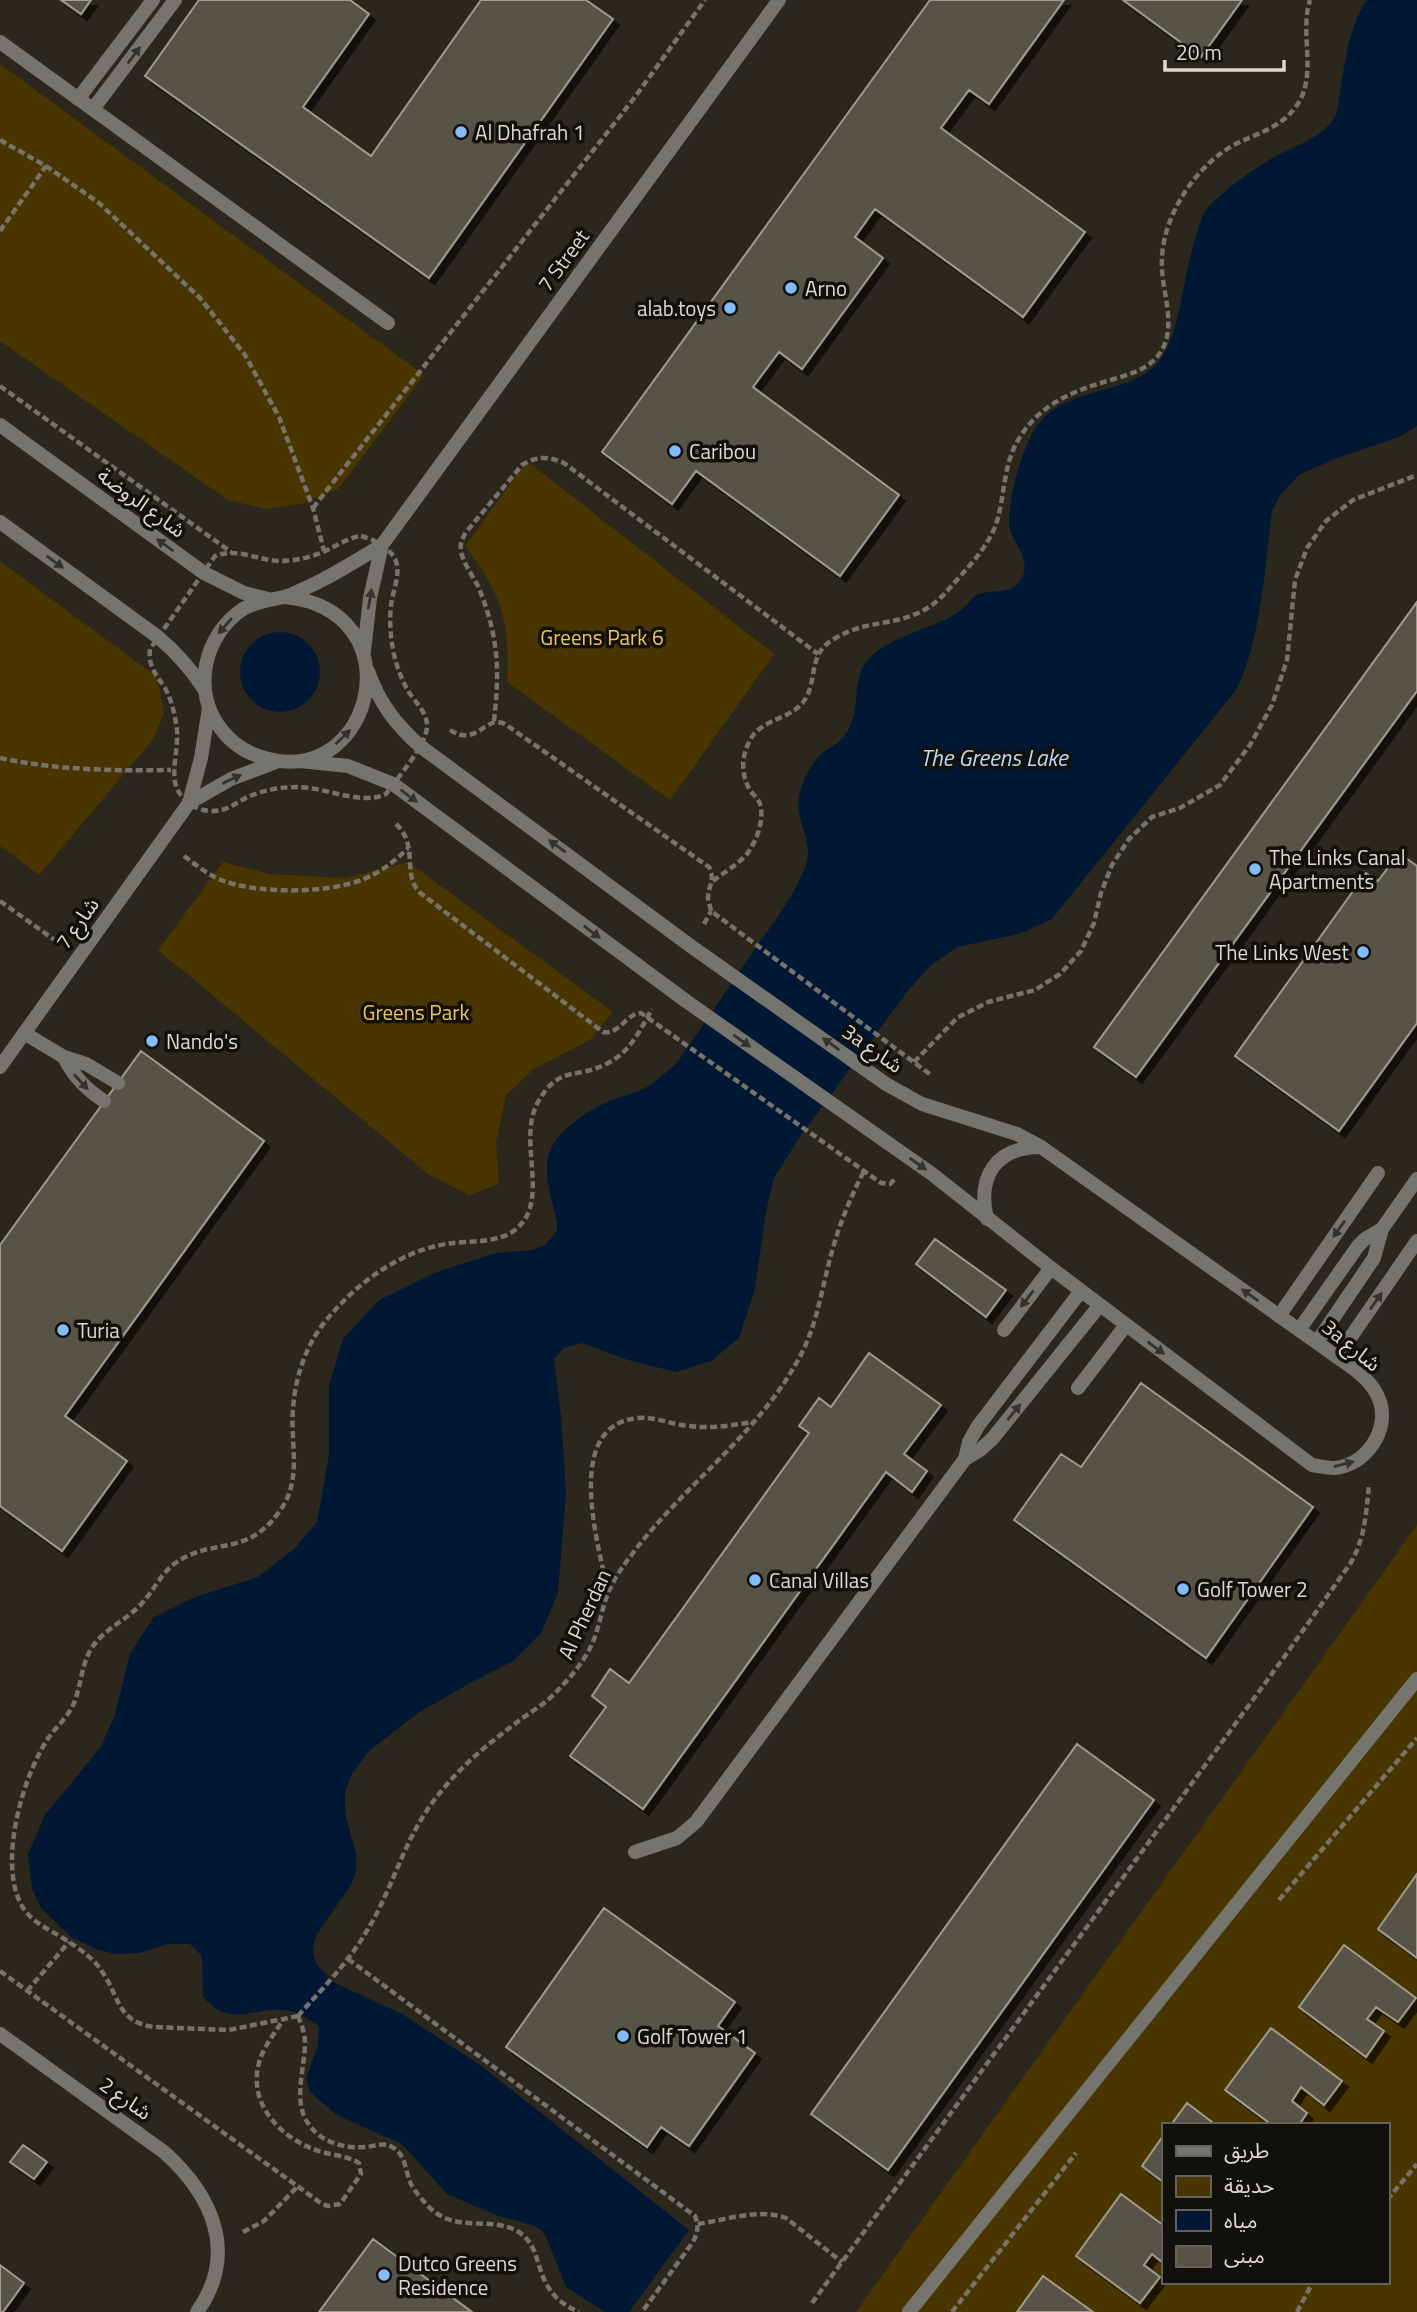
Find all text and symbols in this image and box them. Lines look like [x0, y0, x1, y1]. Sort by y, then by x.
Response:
scale bar [1165, 28, 1284, 72]
text: 20 m [1176, 36, 1222, 68]
one-way arrow [127, 45, 141, 64]
place label: Al Dhafrah 1 [475, 116, 585, 148]
marker: Al Dhafrah 1 [453, 124, 469, 140]
street label: 7 Street [529, 222, 597, 298]
place label: Arno [805, 272, 847, 304]
marker: Arno [783, 280, 799, 296]
place label: alab.toys [637, 292, 716, 324]
marker: alab.toys [722, 300, 738, 316]
place label: Caribou [689, 435, 756, 467]
marker: Caribou [667, 443, 683, 459]
street label: شارع الروضة [91, 459, 193, 545]
one-way arrow [156, 538, 174, 552]
one-way arrow [46, 555, 64, 569]
one-way arrow [365, 588, 376, 610]
one-way arrow [217, 617, 233, 635]
park label: Greens Park 6 [540, 621, 664, 653]
one-way arrow [334, 729, 351, 746]
water label: The Greens Lake [920, 740, 1069, 775]
one-way arrow [222, 774, 242, 785]
one-way arrow [400, 789, 418, 803]
one-way arrow [548, 839, 566, 853]
place label: The Links Canal Apartments [1269, 841, 1406, 897]
marker: The Links Canal Apartments [1247, 861, 1263, 877]
street label: شارع 7 [47, 890, 107, 956]
one-way arrow [583, 924, 601, 938]
place label: The Links West [1215, 936, 1350, 968]
marker: The Links West [1355, 944, 1371, 960]
park label: Greens Park [362, 996, 470, 1028]
street label: 3a شارع [836, 1015, 910, 1081]
place label: Nando's [166, 1025, 238, 1057]
marker: Nando's [144, 1033, 160, 1049]
one-way arrow [733, 1034, 751, 1048]
one-way arrow [822, 1037, 840, 1051]
one-way arrow [73, 1073, 89, 1091]
one-way arrow [909, 1157, 927, 1171]
one-way arrow [1332, 1220, 1346, 1238]
one-way arrow [1241, 1288, 1259, 1302]
one-way arrow [1021, 1290, 1035, 1308]
one-way arrow [1369, 1292, 1383, 1310]
street label: 3a شارع [1316, 1311, 1388, 1379]
place label: Turia [77, 1314, 120, 1346]
marker: Turia [55, 1322, 71, 1338]
one-way arrow [1147, 1341, 1165, 1355]
one-way arrow [1006, 1404, 1021, 1421]
one-way arrow [1333, 1458, 1355, 1469]
street label: Al Pherdan [549, 1564, 619, 1664]
place label: Canal Villas [769, 1564, 869, 1596]
marker: Canal Villas [747, 1572, 763, 1588]
place label: Golf Tower 2 [1197, 1573, 1308, 1605]
marker: Golf Tower 2 [1175, 1581, 1191, 1597]
place label: Golf Tower 1 [637, 2020, 748, 2052]
marker: Golf Tower 1 [615, 2028, 631, 2044]
street label: شارع 2 [93, 2068, 159, 2128]
legend [1162, 2123, 1389, 2284]
text: طريق [1224, 2134, 1269, 2166]
text: حديقة [1224, 2169, 1274, 2201]
text: مياه [1224, 2204, 1257, 2236]
text: مبنى [1224, 2239, 1265, 2271]
place label: Dutco Greens Residence [398, 2247, 517, 2303]
marker: Dutco Greens Residence [376, 2267, 392, 2283]

